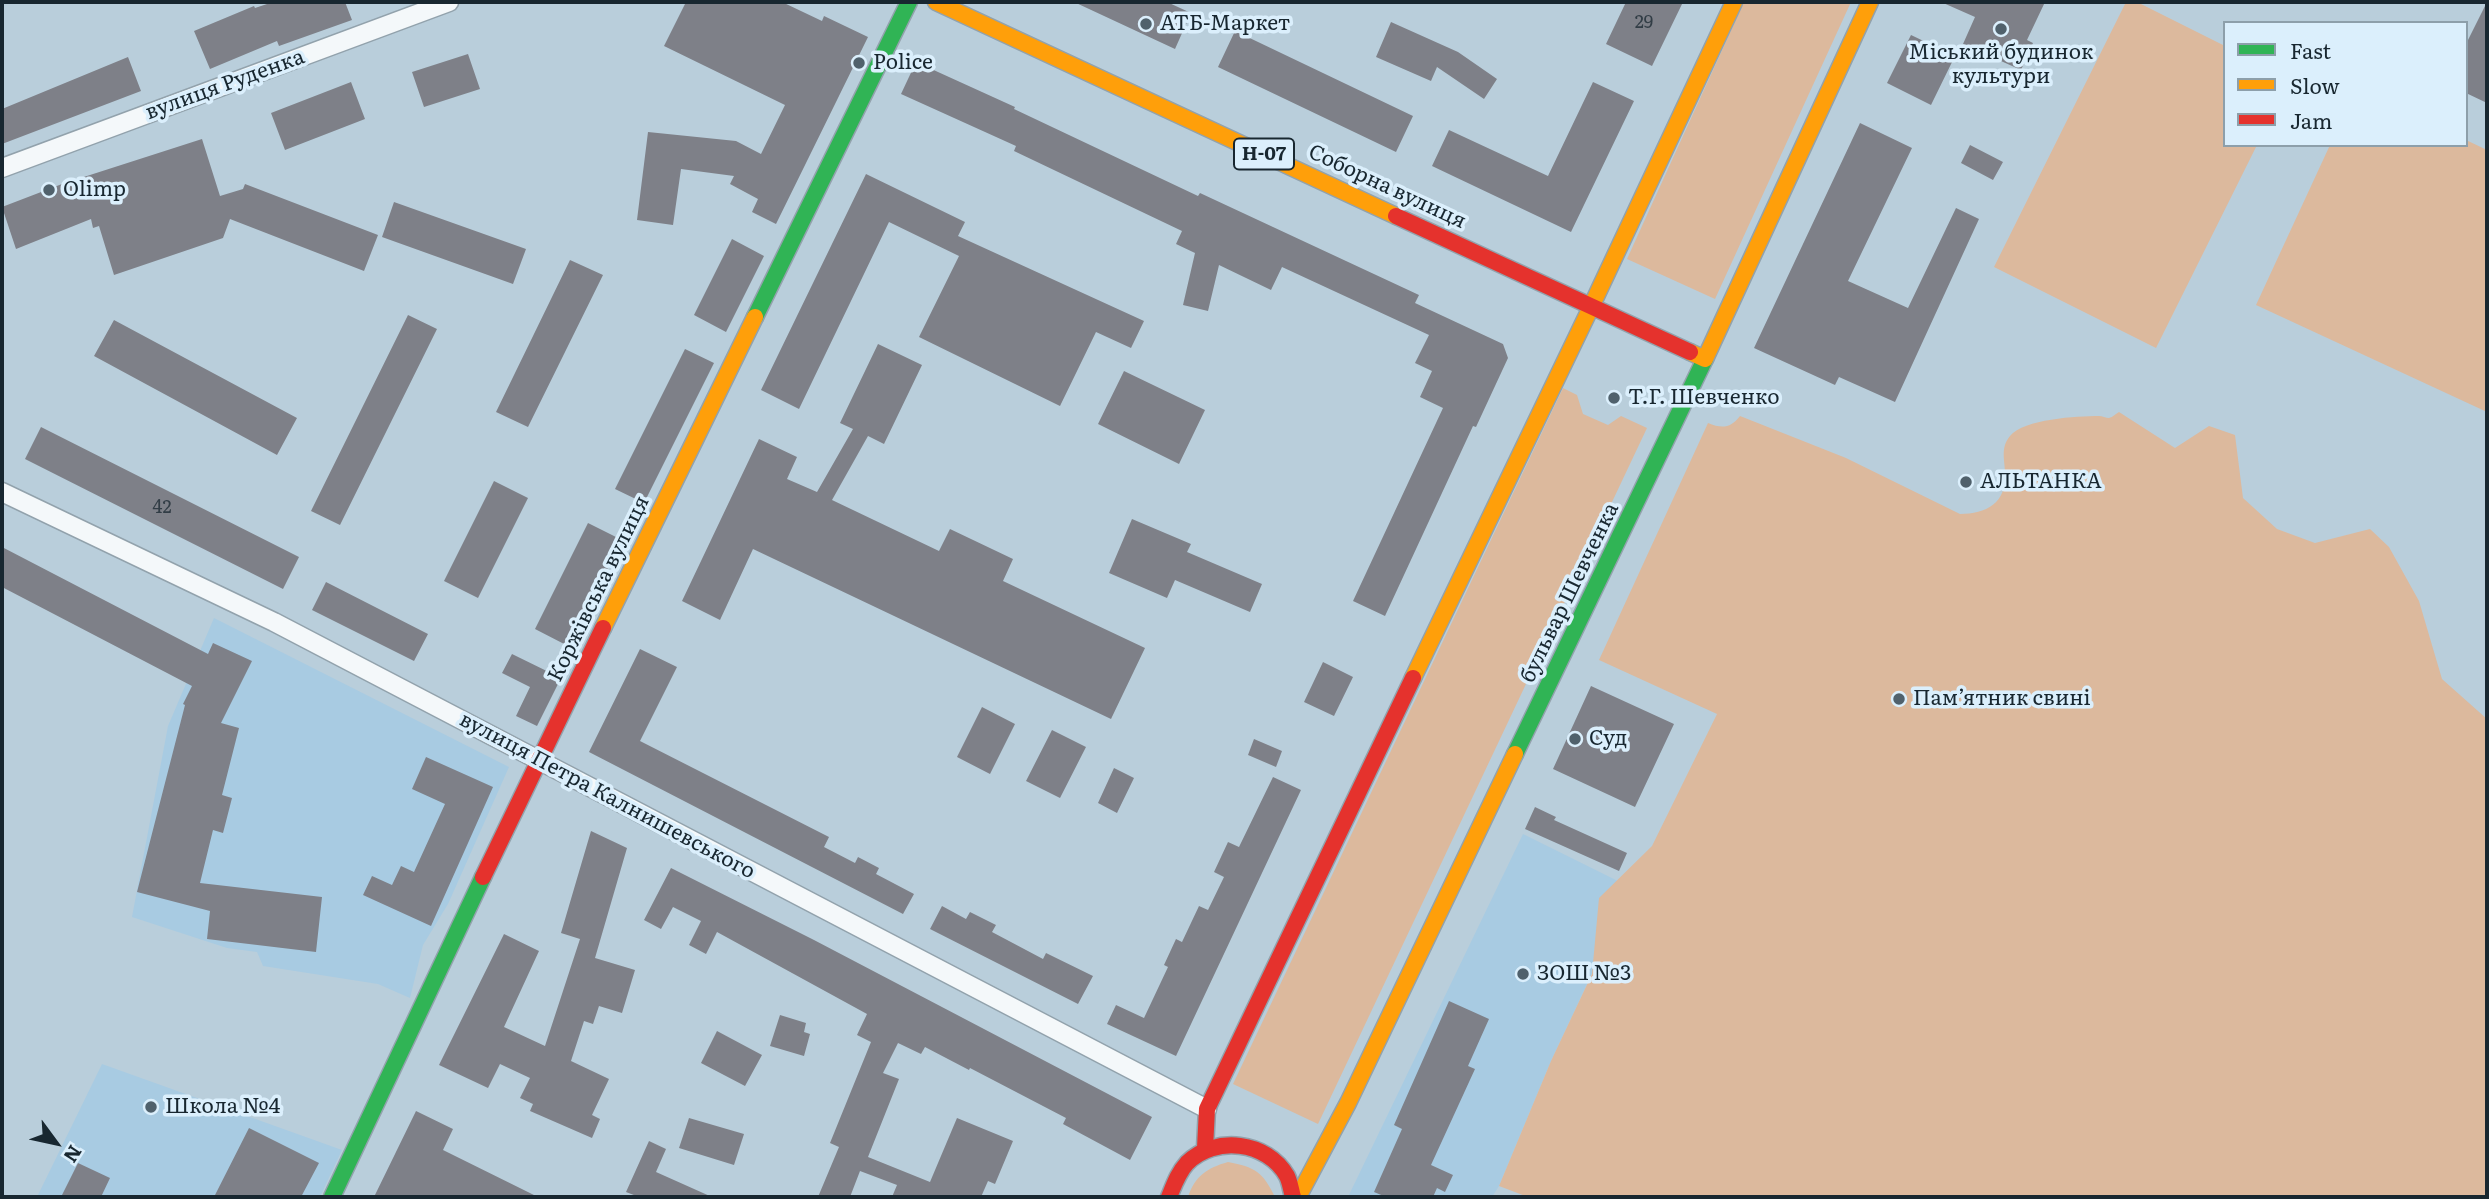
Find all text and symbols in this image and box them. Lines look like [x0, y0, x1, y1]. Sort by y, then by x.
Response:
place label: АТБ-Маркет [1160, 11, 1290, 37]
house number: 29 [1635, 12, 1653, 34]
marker: АТБ-Маркет [1138, 16, 1154, 32]
marker: Міський будинок культури [1993, 21, 2009, 37]
legend [2223, 21, 2468, 147]
text: Fast [2290, 34, 2331, 65]
place label: Міський будинок культури [1909, 40, 2093, 90]
street label: вулиця Руденка [142, 45, 308, 125]
place label: Police [873, 50, 933, 76]
marker: Police [851, 55, 867, 71]
text: Slow [2290, 69, 2340, 100]
text: Jam [2290, 104, 2332, 135]
road number: Н-07 [1234, 138, 1294, 170]
street label: Соборна вулиця [1304, 139, 1470, 235]
place label: Olimp [63, 177, 126, 203]
marker: Olimp [41, 182, 57, 198]
place label: Т.Г. Шевченко [1628, 385, 1780, 411]
marker: Т.Г. Шевченко [1606, 390, 1622, 406]
place label: АЛЬТАНКА [1980, 469, 2102, 495]
marker: АЛЬТАНКА [1958, 474, 1974, 490]
street label: Коржівська вулиця [543, 492, 655, 686]
house number: 42 [152, 497, 172, 519]
street label: бульвар Шевченка [1515, 499, 1625, 687]
place label: Памʼятник свині [1913, 686, 2091, 712]
marker: Памʼятник свині [1891, 691, 1907, 707]
street label: вулиця Петра Калнишевського [455, 707, 759, 885]
place label: Суд [1589, 726, 1627, 752]
marker: Суд [1567, 731, 1583, 747]
place label: ЗОШ №3 [1537, 961, 1631, 987]
marker: ЗОШ №3 [1515, 966, 1531, 982]
place label: Школа №4 [165, 1094, 280, 1120]
marker: Школа №4 [143, 1099, 159, 1115]
north arrow [21, 1108, 91, 1178]
text: N [58, 1140, 90, 1169]

